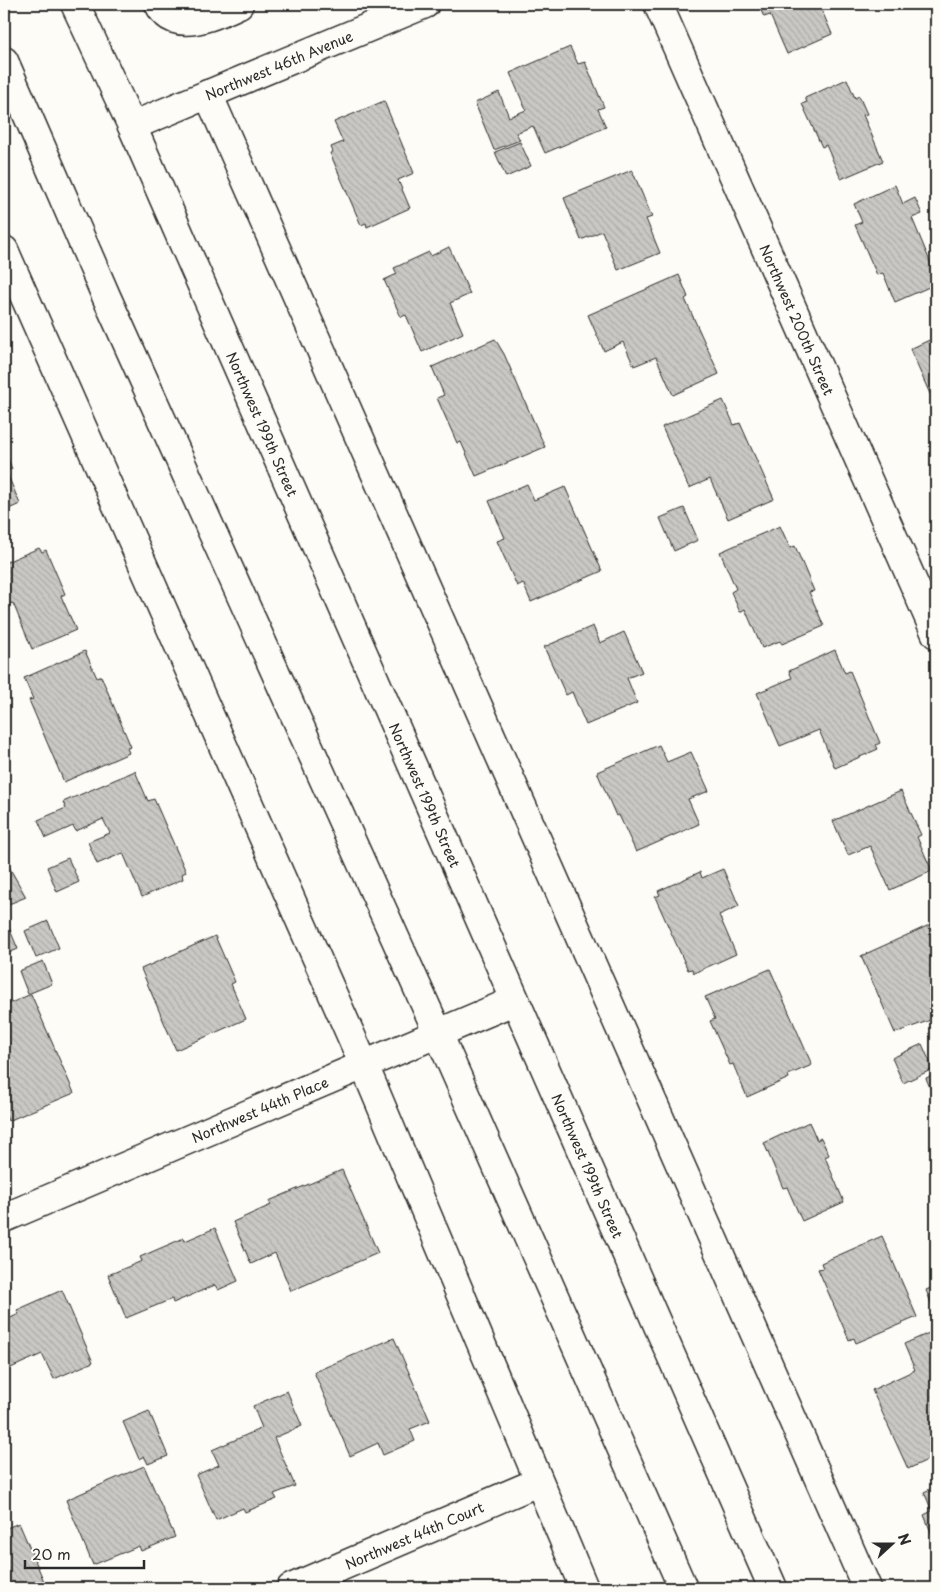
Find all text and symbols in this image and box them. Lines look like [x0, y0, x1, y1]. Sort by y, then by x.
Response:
street label: Northwest 46th Avenue [202, 25, 356, 105]
street label: Northwest 200th Street [755, 241, 840, 399]
street label: Northwest 199th Street [222, 348, 304, 500]
street label: Northwest 199th Street [384, 719, 466, 871]
street label: Northwest 44th Place [188, 1071, 332, 1148]
street label: Northwest 199th Street [547, 1090, 629, 1242]
street label: Northwest 44th Court [341, 1496, 487, 1574]
north arrow [868, 1520, 918, 1570]
text: N [893, 1530, 916, 1548]
scale bar [25, 1537, 144, 1569]
text: 20 m [32, 1542, 71, 1565]

